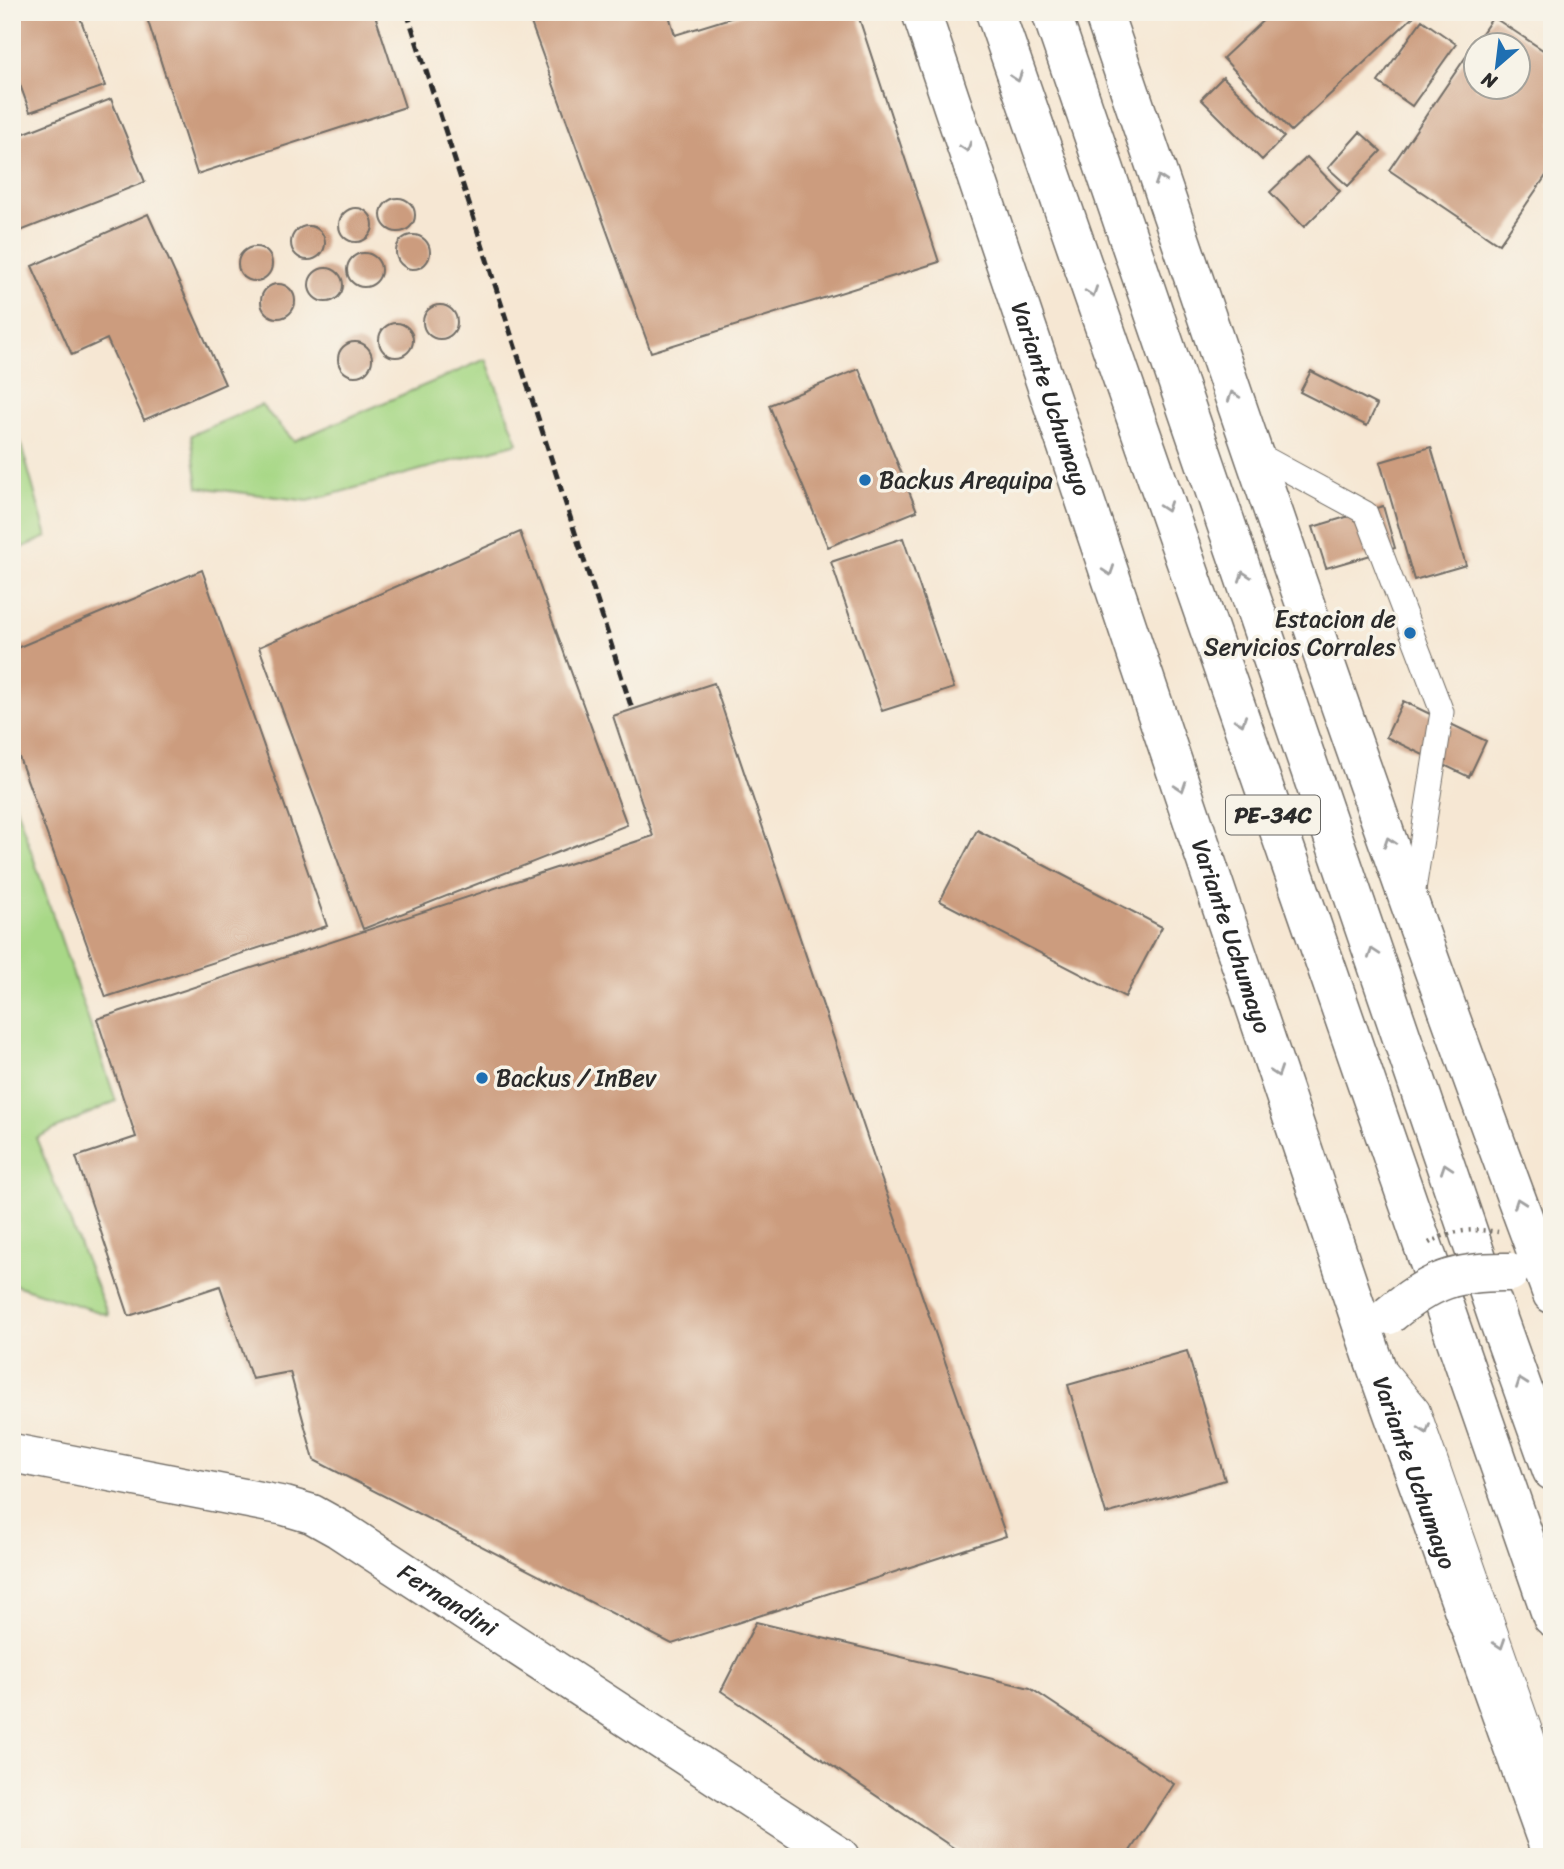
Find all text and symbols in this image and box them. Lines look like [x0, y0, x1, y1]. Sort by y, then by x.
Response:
north arrow [1462, 32, 1532, 102]
text: N [1475, 63, 1504, 99]
one-way arrow [1009, 70, 1023, 82]
one-way arrow [958, 140, 972, 152]
one-way arrow [1154, 175, 1168, 187]
one-way arrow [1084, 285, 1098, 297]
street label: Variante Uchumayo [999, 296, 1103, 502]
one-way arrow [1227, 390, 1242, 402]
place label: Backus Arequipa [879, 459, 1053, 501]
marker: Backus Arequipa [857, 472, 873, 488]
one-way arrow [1158, 500, 1172, 512]
one-way arrow [1101, 565, 1115, 577]
one-way arrow [1238, 570, 1252, 582]
place label: Estacion de Servicios Corrales [1204, 598, 1396, 668]
marker: Estacion de Servicios Corrales [1402, 625, 1418, 641]
one-way arrow [1233, 715, 1247, 727]
one-way arrow [1173, 780, 1187, 792]
road number: PE-34C [1226, 796, 1320, 834]
street label: Variante Uchumayo [1179, 833, 1284, 1039]
one-way arrow [1383, 836, 1397, 848]
one-way arrow [1367, 948, 1381, 960]
place label: Backus / InBev [496, 1057, 657, 1099]
one-way arrow [1269, 1066, 1283, 1078]
marker: Backus / InBev [474, 1070, 490, 1086]
one-way arrow [1440, 1163, 1454, 1175]
one-way arrow [1513, 1197, 1527, 1209]
street label: Variante Uchumayo [1360, 1370, 1468, 1575]
one-way arrow [1515, 1378, 1529, 1390]
one-way arrow [1417, 1422, 1431, 1435]
street label: Fernandini [389, 1552, 507, 1649]
one-way arrow [1492, 1637, 1506, 1649]

